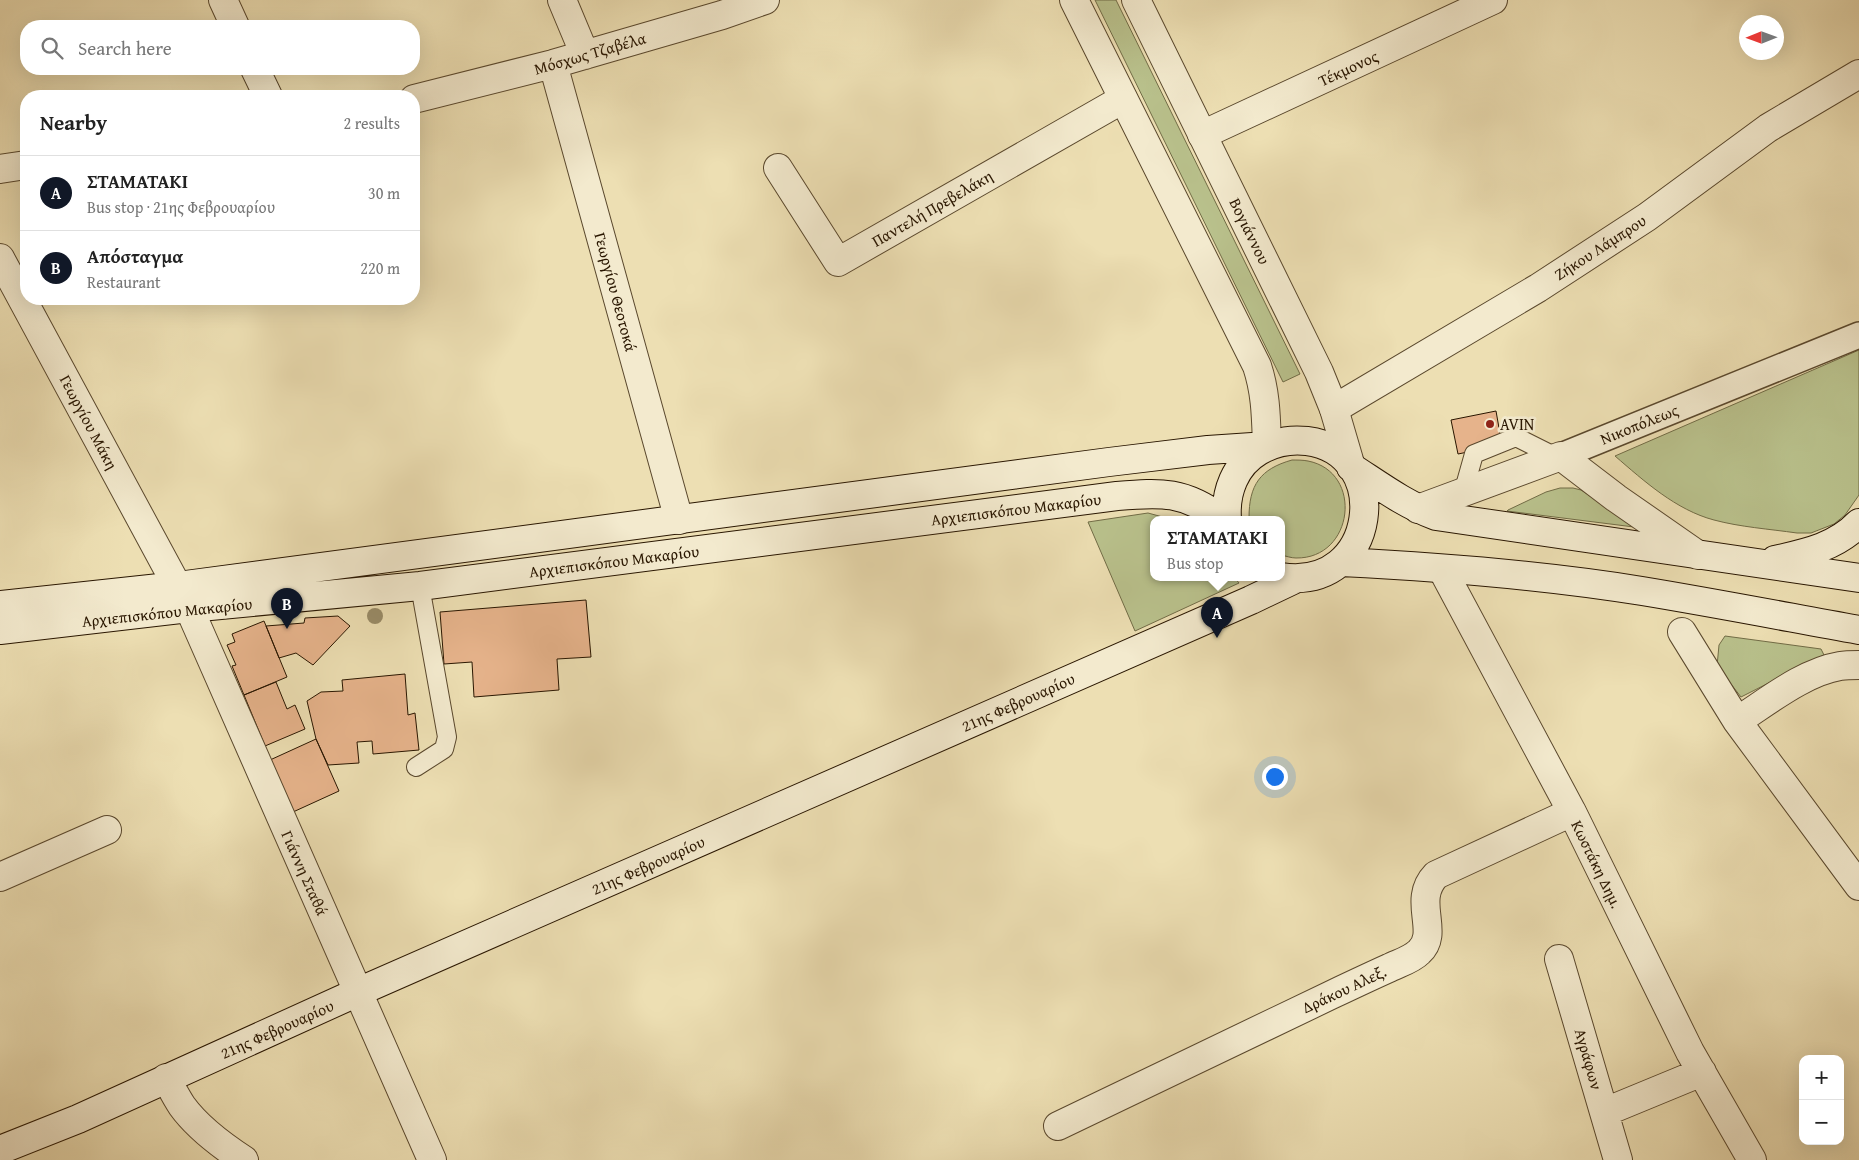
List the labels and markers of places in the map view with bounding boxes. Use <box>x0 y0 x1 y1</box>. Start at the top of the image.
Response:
place label: AVIN <box>1500 412 1535 436</box>
marker: AVIN <box>1484 418 1496 430</box>
pin: B <box>271 588 303 629</box>
pin: A <box>1201 597 1233 638</box>

